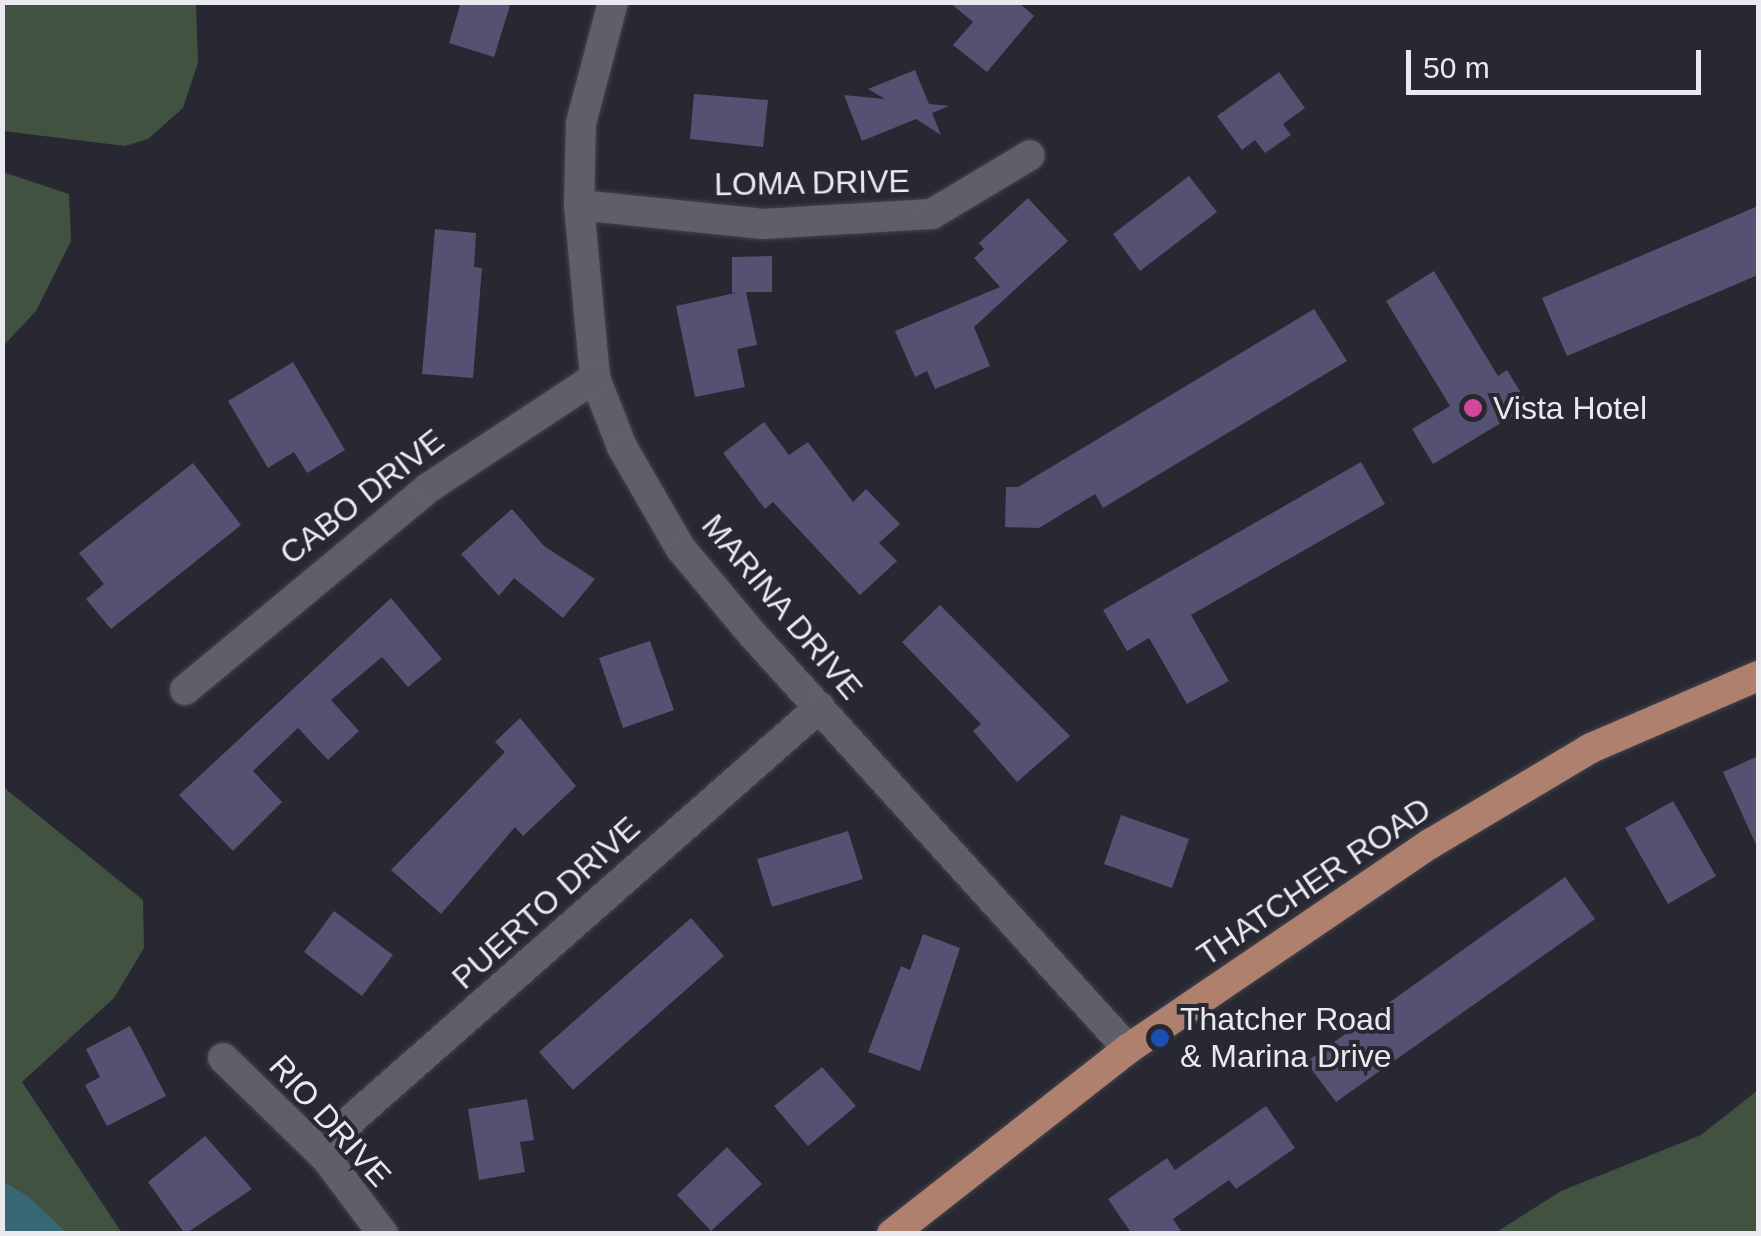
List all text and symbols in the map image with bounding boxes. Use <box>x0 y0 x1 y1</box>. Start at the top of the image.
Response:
scale bar <box>1411 30 1706 92</box>
text: 50 m <box>1423 51 1490 84</box>
street label: LOMA DRIVE <box>713 162 911 204</box>
place label: Vista Hotel <box>1493 389 1647 427</box>
marker: Vista Hotel <box>1462 397 1484 419</box>
street label: CABO DRIVE <box>272 421 452 573</box>
street label: MARINA DRIVE <box>693 506 871 708</box>
street label: THATCHER ROAD <box>1190 790 1438 974</box>
street label: PUERTO DRIVE <box>444 809 648 997</box>
place label: Thatcher Road & Marina Drive <box>1180 1001 1392 1076</box>
marker: Thatcher Road & Marina Drive <box>1149 1027 1171 1049</box>
street label: RIO DRIVE <box>261 1047 399 1195</box>

